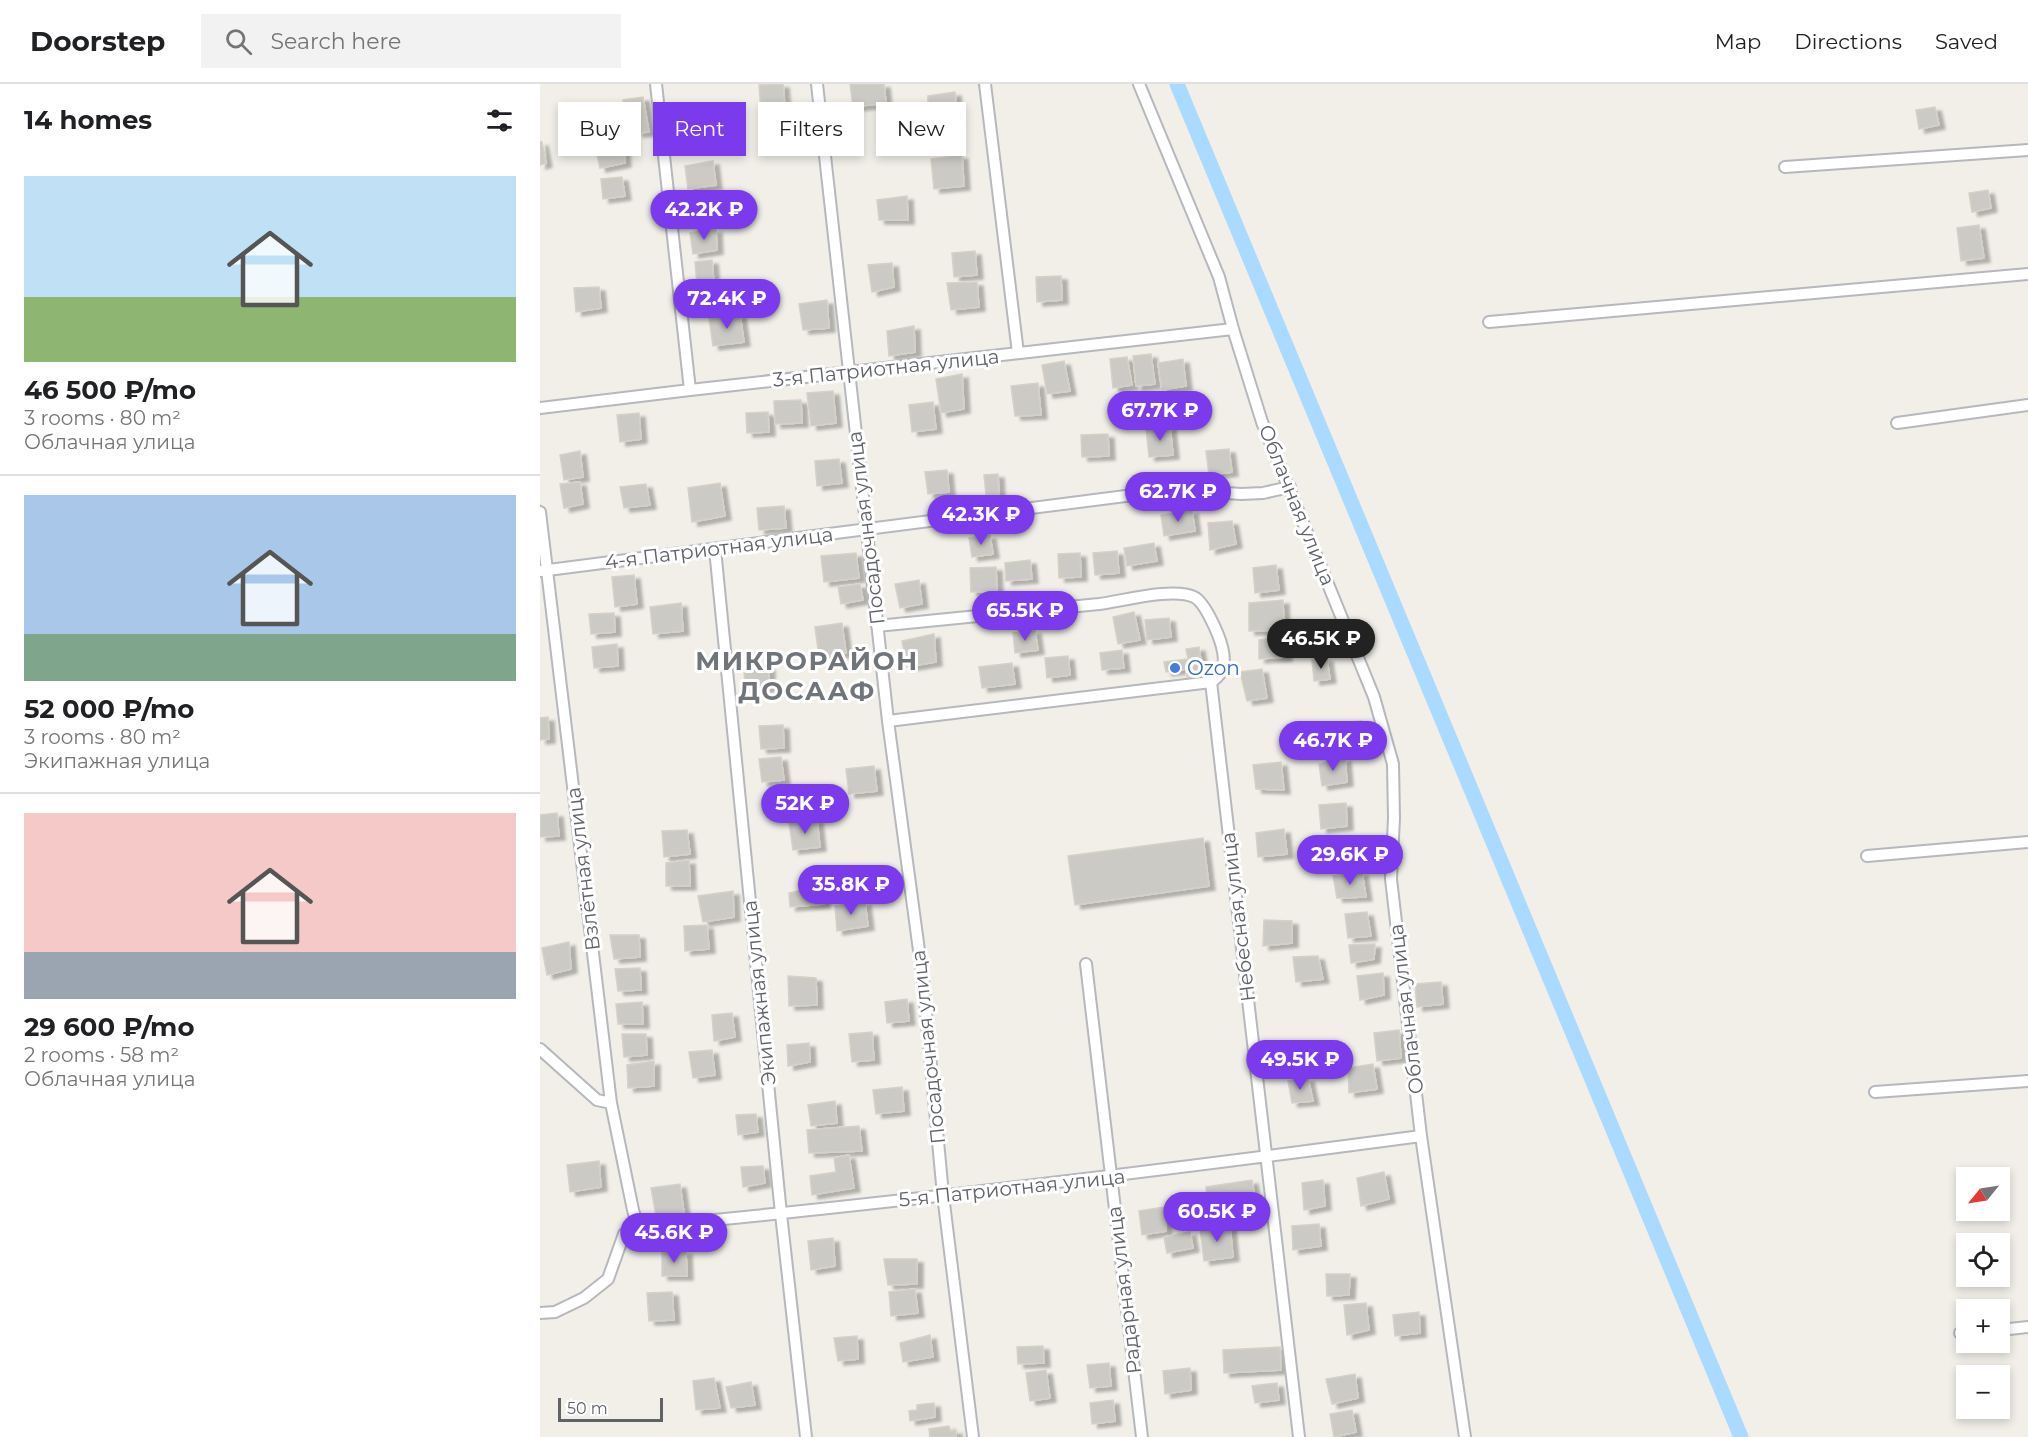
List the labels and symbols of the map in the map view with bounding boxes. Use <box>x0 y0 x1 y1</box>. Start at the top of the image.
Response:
pin: 42.2K ₽ <box>649 190 759 241</box>
pin: 72.4K ₽ <box>672 279 782 330</box>
street label: 3-я Патриотная улица <box>772 344 1000 392</box>
pin: 67.7K ₽ <box>1105 391 1215 442</box>
street label: Облачная улица <box>1254 421 1340 589</box>
street label: Посадочная улица <box>842 430 890 626</box>
pin: 62.7K ₽ <box>1123 472 1233 523</box>
pin: 42.3K ₽ <box>926 495 1036 546</box>
street label: 4-я Патриотная улица <box>603 522 835 574</box>
pin: 65.5K ₽ <box>970 591 1080 642</box>
pin: 46.5K ₽ <box>1266 619 1376 670</box>
district label: МИКРОРАЙОН ДОСААФ <box>695 645 919 707</box>
place label: Ozon <box>1187 656 1240 680</box>
marker: Ozon <box>1168 661 1182 675</box>
pin: 46.7K ₽ <box>1278 721 1388 772</box>
pin: 52K ₽ <box>763 784 847 835</box>
street label: Взлётная улица <box>561 786 605 952</box>
street label: Небесная улица <box>1216 831 1260 1003</box>
pin: 29.6K ₽ <box>1295 835 1405 886</box>
pin: 35.8K ₽ <box>796 865 906 916</box>
street label: Экипажная улица <box>737 899 781 1087</box>
street label: Облачная улица <box>1384 922 1428 1096</box>
street label: Посадочная улица <box>906 949 950 1145</box>
pin: 49.5K ₽ <box>1245 1040 1355 1091</box>
street label: 5-я Патриотная улица <box>898 1164 1126 1212</box>
north arrow <box>1956 1167 2010 1221</box>
pin: 60.5K ₽ <box>1162 1192 1272 1243</box>
street label: Радарная улица <box>1102 1205 1146 1375</box>
pin: 45.6K ₽ <box>619 1213 729 1264</box>
scale bar <box>558 1395 663 1422</box>

